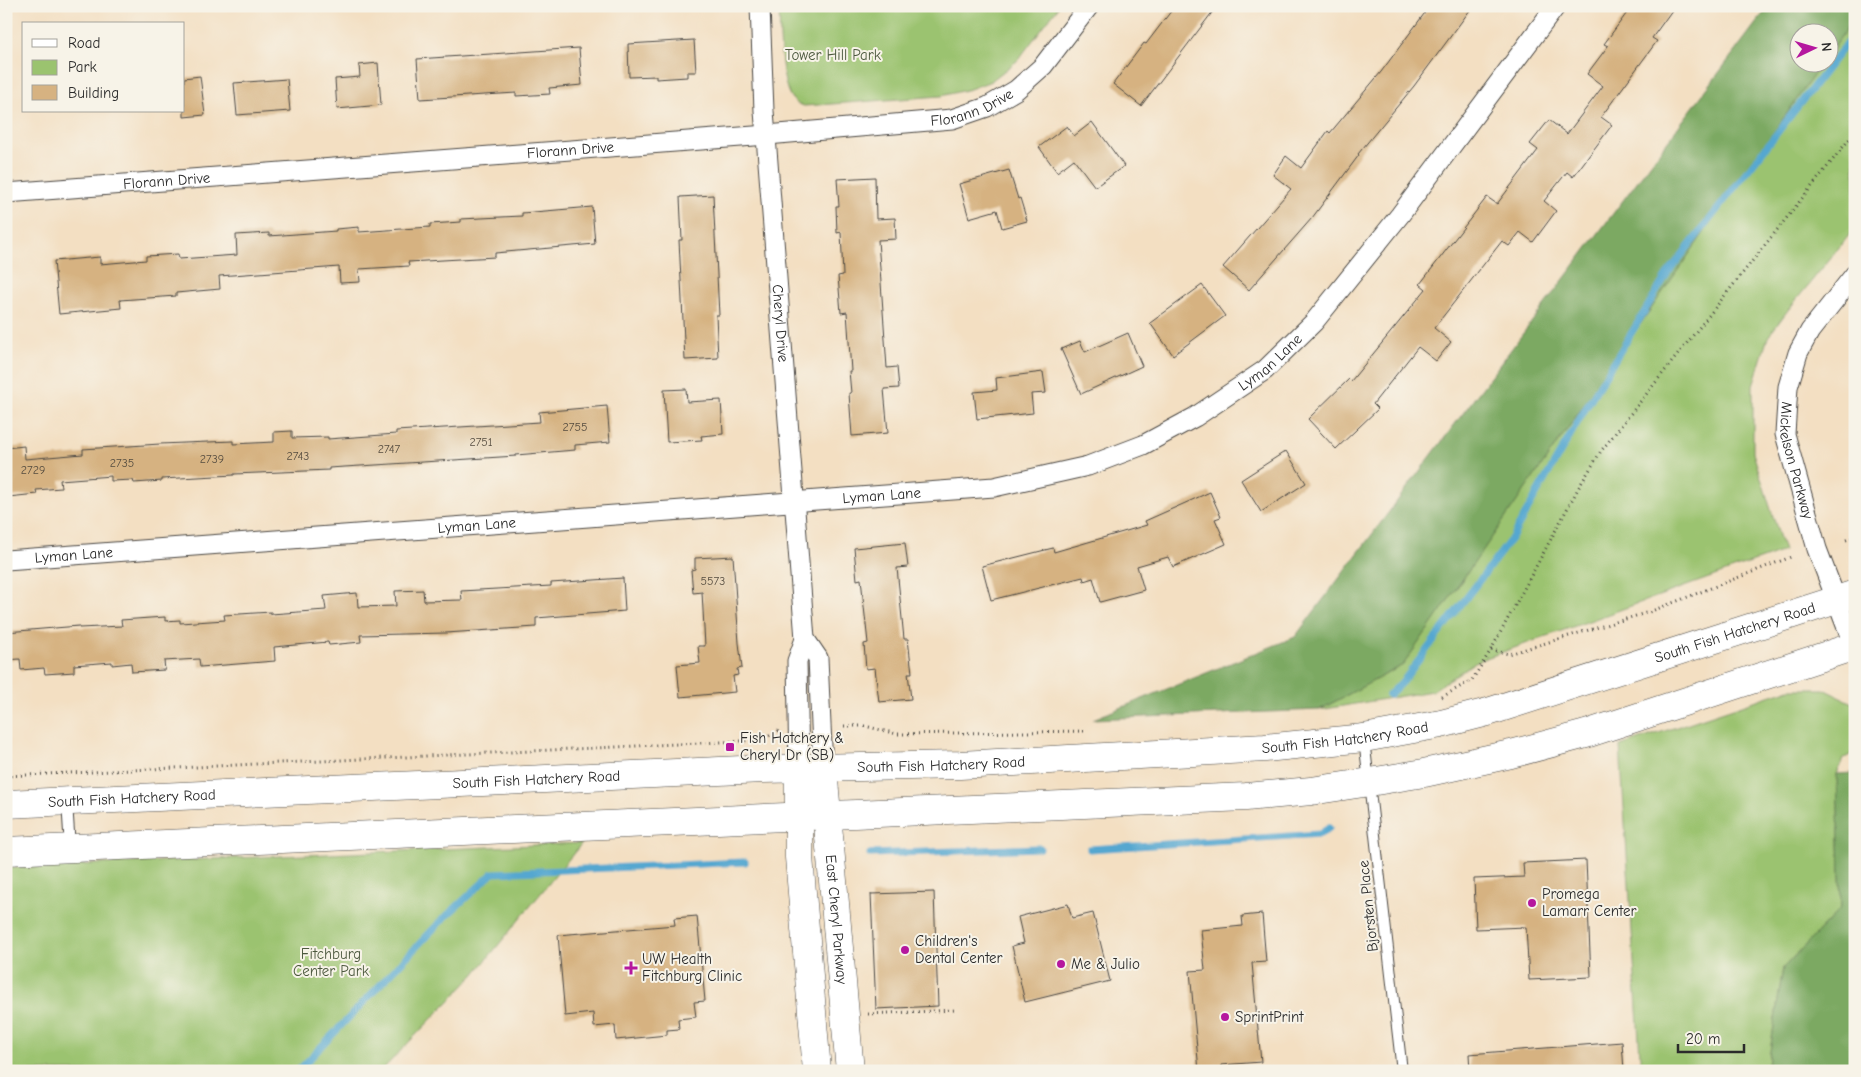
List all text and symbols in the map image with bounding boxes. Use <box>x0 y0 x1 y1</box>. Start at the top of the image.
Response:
legend <box>22 22 185 112</box>
north arrow <box>1788 22 1838 72</box>
text: Road <box>68 34 100 52</box>
text: N <box>1818 42 1835 52</box>
park label: Tower Hill Park <box>785 46 882 64</box>
text: Park <box>68 58 97 76</box>
text: Building <box>68 84 119 102</box>
street label: Florann Drive <box>930 84 1017 130</box>
street label: Florann Drive <box>526 138 615 162</box>
street label: Florann Drive <box>122 168 211 193</box>
street label: Cheryl Drive <box>768 284 793 363</box>
street label: Lyman Lane <box>1235 330 1306 394</box>
street label: Mickelson Parkway <box>1776 401 1817 521</box>
house number: 2755 <box>563 420 587 434</box>
house number: 2751 <box>469 435 493 449</box>
house number: 2747 <box>378 442 401 456</box>
house number: 2743 <box>287 449 309 463</box>
house number: 2739 <box>200 452 224 466</box>
house number: 2735 <box>110 456 134 470</box>
house number: 2729 <box>21 463 45 477</box>
street label: Lyman Lane <box>842 483 922 507</box>
street label: Lyman Lane <box>437 513 517 537</box>
street label: Lyman Lane <box>34 543 114 567</box>
house number: 5573 <box>701 574 725 588</box>
street label: South Fish Hatchery Road <box>1652 598 1818 667</box>
street label: South Fish Hatchery Road <box>1261 717 1430 757</box>
place label: Fish Hatchery & Cheryl Dr (SB) <box>740 729 844 764</box>
marker: Fish Hatchery & Cheryl Dr (SB) <box>724 741 736 753</box>
street label: South Fish Hatchery Road <box>857 752 1026 776</box>
street label: South Fish Hatchery Road <box>452 767 621 792</box>
street label: South Fish Hatchery Road <box>48 785 216 811</box>
street label: East Cheryl Parkway <box>822 854 851 985</box>
street label: Bjorsten Place <box>1354 859 1382 953</box>
place label: Promega Lamarr Center <box>1542 885 1636 920</box>
marker: Promega Lamarr Center <box>1526 897 1538 909</box>
place label: Children's Dental Center <box>915 932 1003 967</box>
marker: Children's Dental Center <box>899 944 911 956</box>
park label: Fitchburg Center Park <box>293 945 370 980</box>
place label: UW Health Fitchburg Clinic <box>642 950 742 985</box>
place label: Me & Julio <box>1071 955 1140 973</box>
marker: Me & Julio <box>1055 958 1067 970</box>
marker: UW Health Fitchburg Clinic <box>624 961 638 975</box>
place label: SprintPrint <box>1235 1008 1304 1026</box>
marker: SprintPrint <box>1219 1011 1231 1023</box>
scale bar <box>1678 1022 1745 1054</box>
text: 20 m <box>1686 1030 1720 1048</box>

